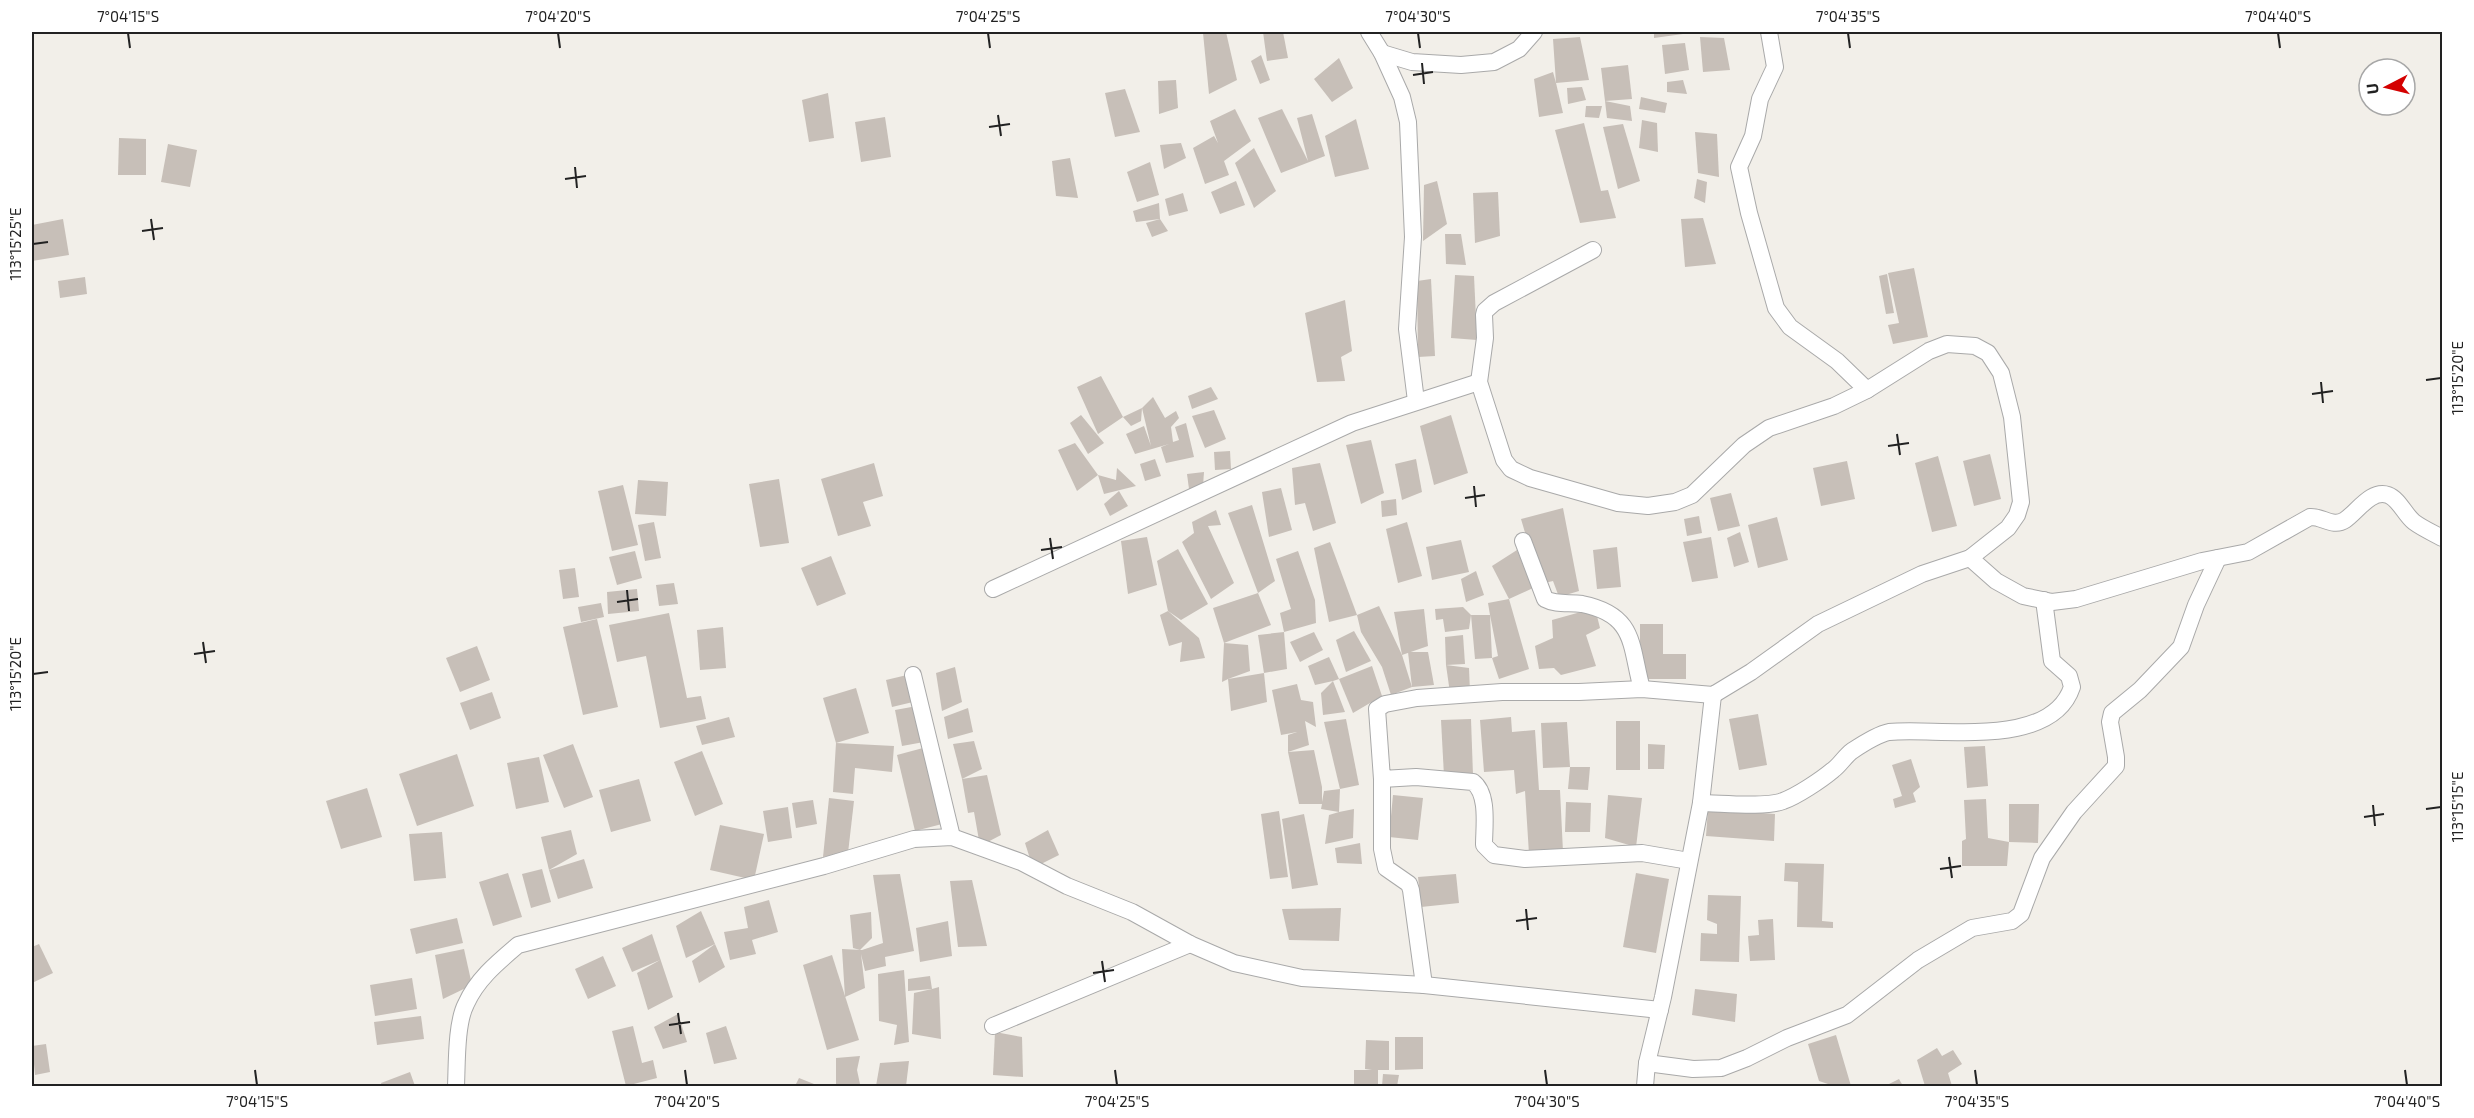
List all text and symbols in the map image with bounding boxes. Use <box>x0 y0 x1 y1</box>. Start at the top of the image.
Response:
text: 7°04'15"S <box>97 7 159 25</box>
text: 7°04'20"S <box>525 7 591 25</box>
text: 7°04'25"S <box>956 7 1020 25</box>
text: 7°04'30"S <box>1385 7 1451 25</box>
text: 7°04'35"S <box>1816 7 1880 25</box>
text: 7°04'40"S <box>2245 7 2311 25</box>
north arrow <box>2357 57 2417 117</box>
text: U <box>2362 82 2382 95</box>
text: 113°15'25"E <box>6 207 24 281</box>
text: 113°15'20"E <box>2448 341 2466 415</box>
text: 113°15'20"E <box>6 637 24 711</box>
text: 113°15'15"E <box>2448 772 2466 842</box>
text: 7°04'15"S <box>226 1092 288 1110</box>
text: 7°04'20"S <box>654 1092 720 1110</box>
text: 7°04'25"S <box>1085 1092 1149 1110</box>
text: 7°04'30"S <box>1514 1092 1580 1110</box>
text: 7°04'35"S <box>1945 1092 2009 1110</box>
text: 7°04'40"S <box>2374 1092 2440 1110</box>

